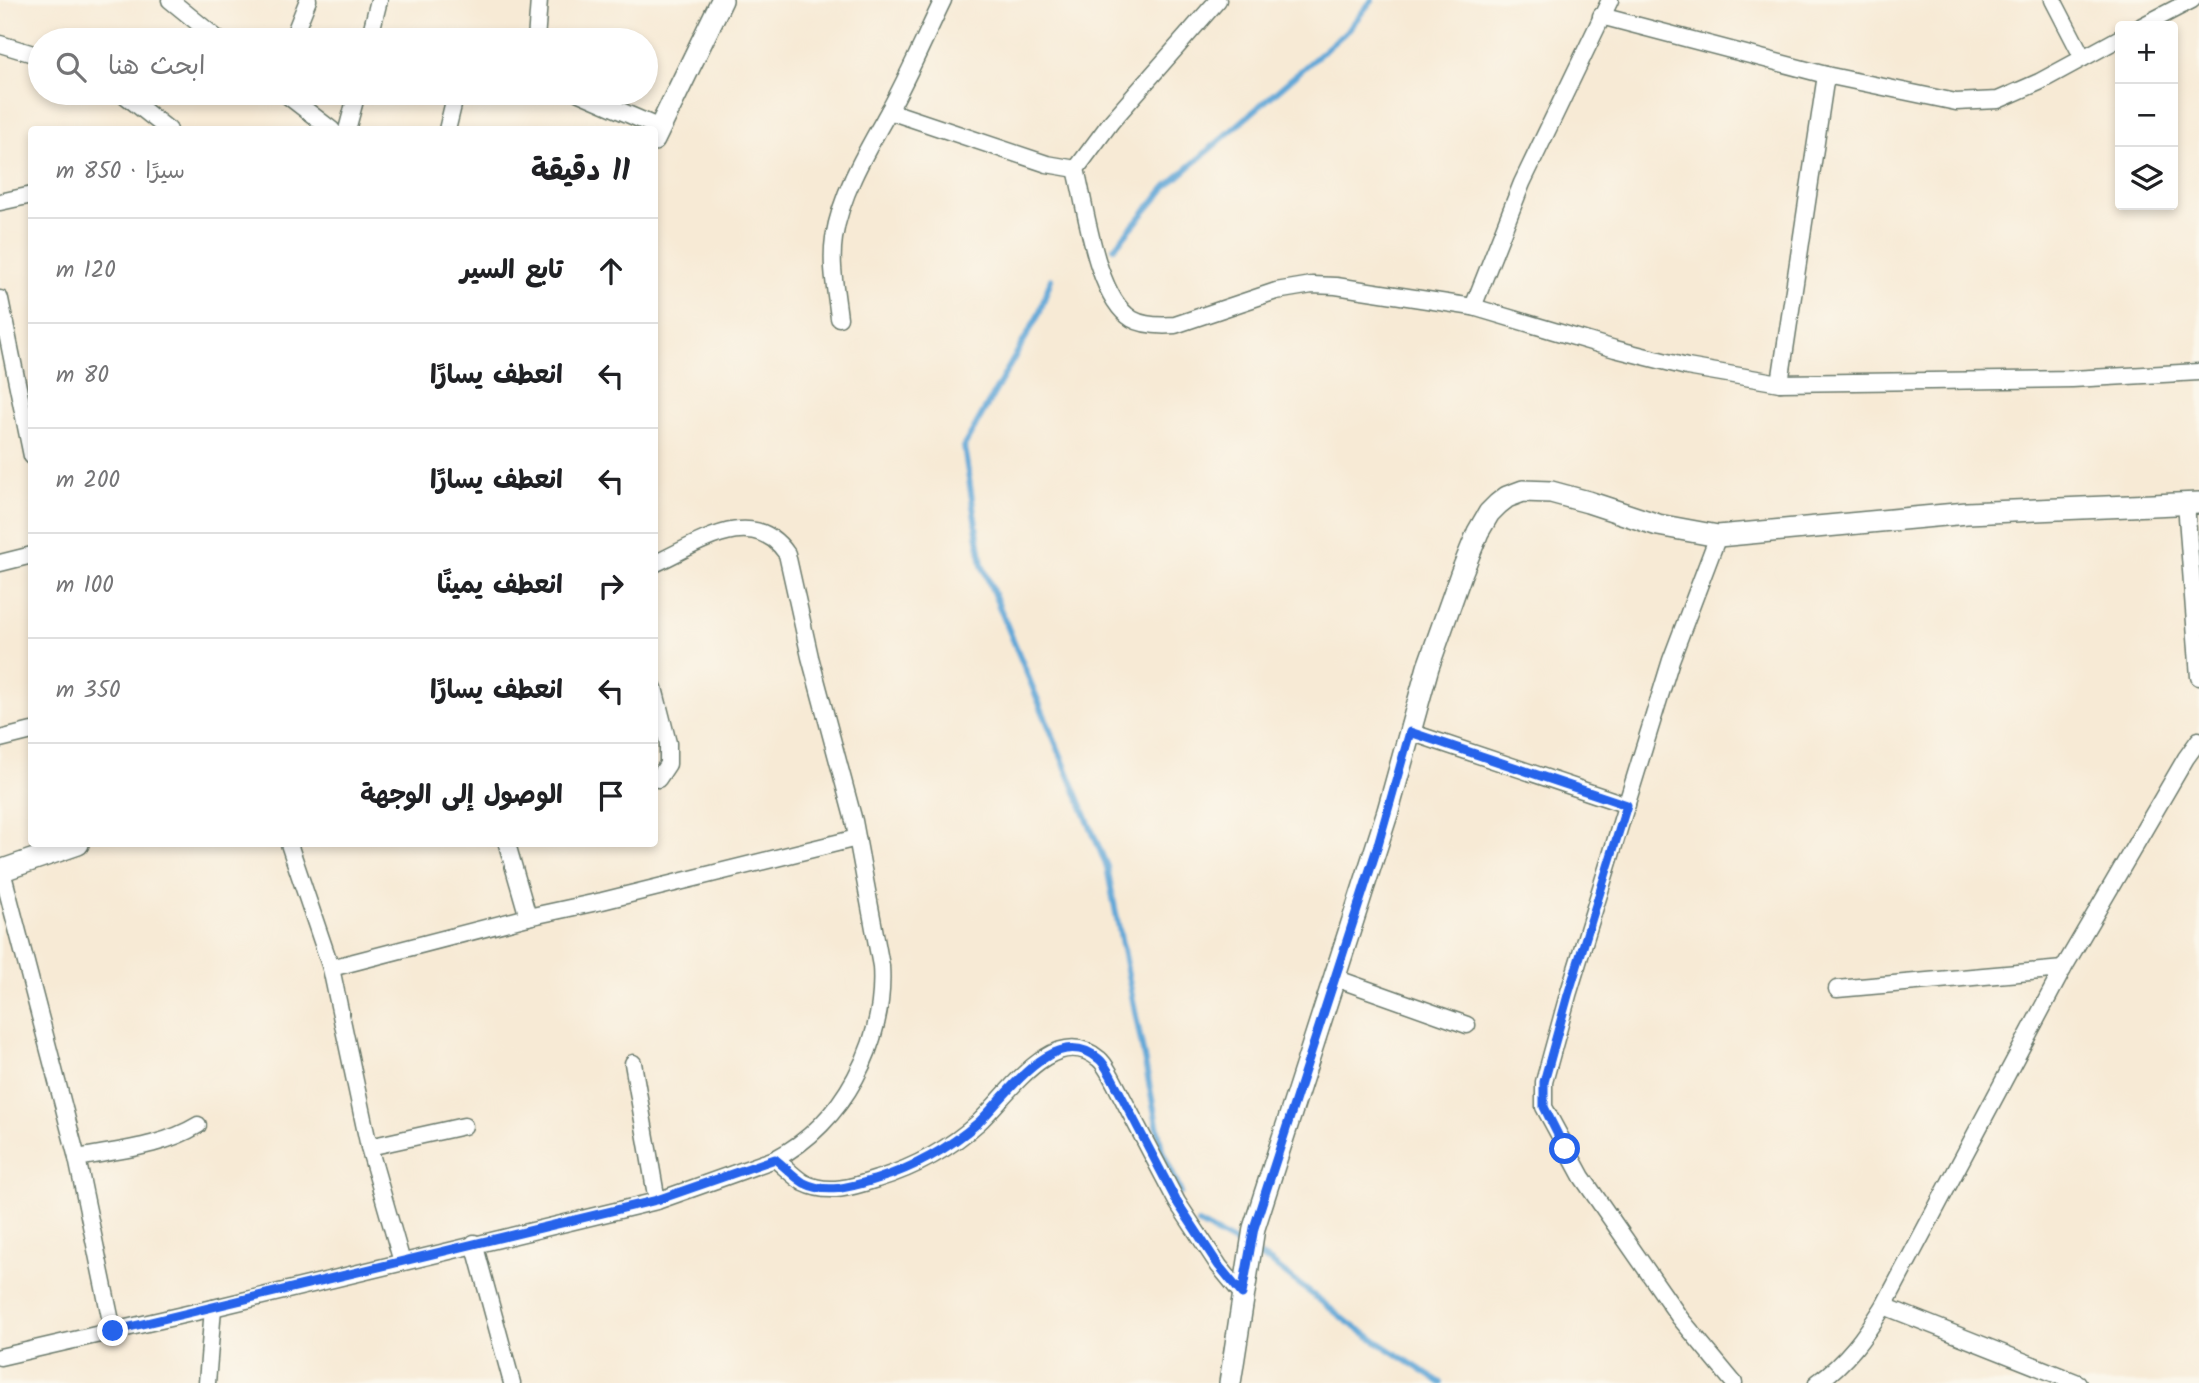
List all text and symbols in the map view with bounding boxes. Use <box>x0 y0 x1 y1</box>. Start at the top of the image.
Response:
map controls <box>2115 21 2178 210</box>
button: + <box>2115 21 2178 84</box>
search box <box>28 28 658 105</box>
text: ابحث هنا <box>108 46 205 88</box>
icon: search <box>52 48 90 86</box>
button: − <box>2115 84 2178 147</box>
button: layers <box>2115 147 2178 210</box>
text: 11 دقيقة <box>531 148 630 196</box>
text: سيرًا · 850 m <box>56 154 185 190</box>
text: تابع السير <box>460 250 563 292</box>
icon: ahead <box>592 252 630 290</box>
text: 120 m <box>56 253 116 289</box>
text: انعطف يسارًا <box>430 355 563 397</box>
icon: left <box>592 357 630 395</box>
text: 80 m <box>56 358 109 394</box>
text: انعطف يسارًا <box>430 460 563 502</box>
icon: left <box>592 462 630 500</box>
text: 200 m <box>56 463 120 499</box>
text: انعطف يمينًا <box>437 565 563 607</box>
icon: right <box>592 567 630 605</box>
text: 100 m <box>56 568 114 604</box>
text: انعطف يسارًا <box>430 670 563 712</box>
icon: left <box>592 672 630 710</box>
text: 350 m <box>56 673 121 709</box>
text: الوصول إلى الوجهة <box>360 775 563 817</box>
icon: arrive <box>592 777 630 815</box>
route start <box>1549 1133 1580 1164</box>
route end <box>97 1315 128 1346</box>

